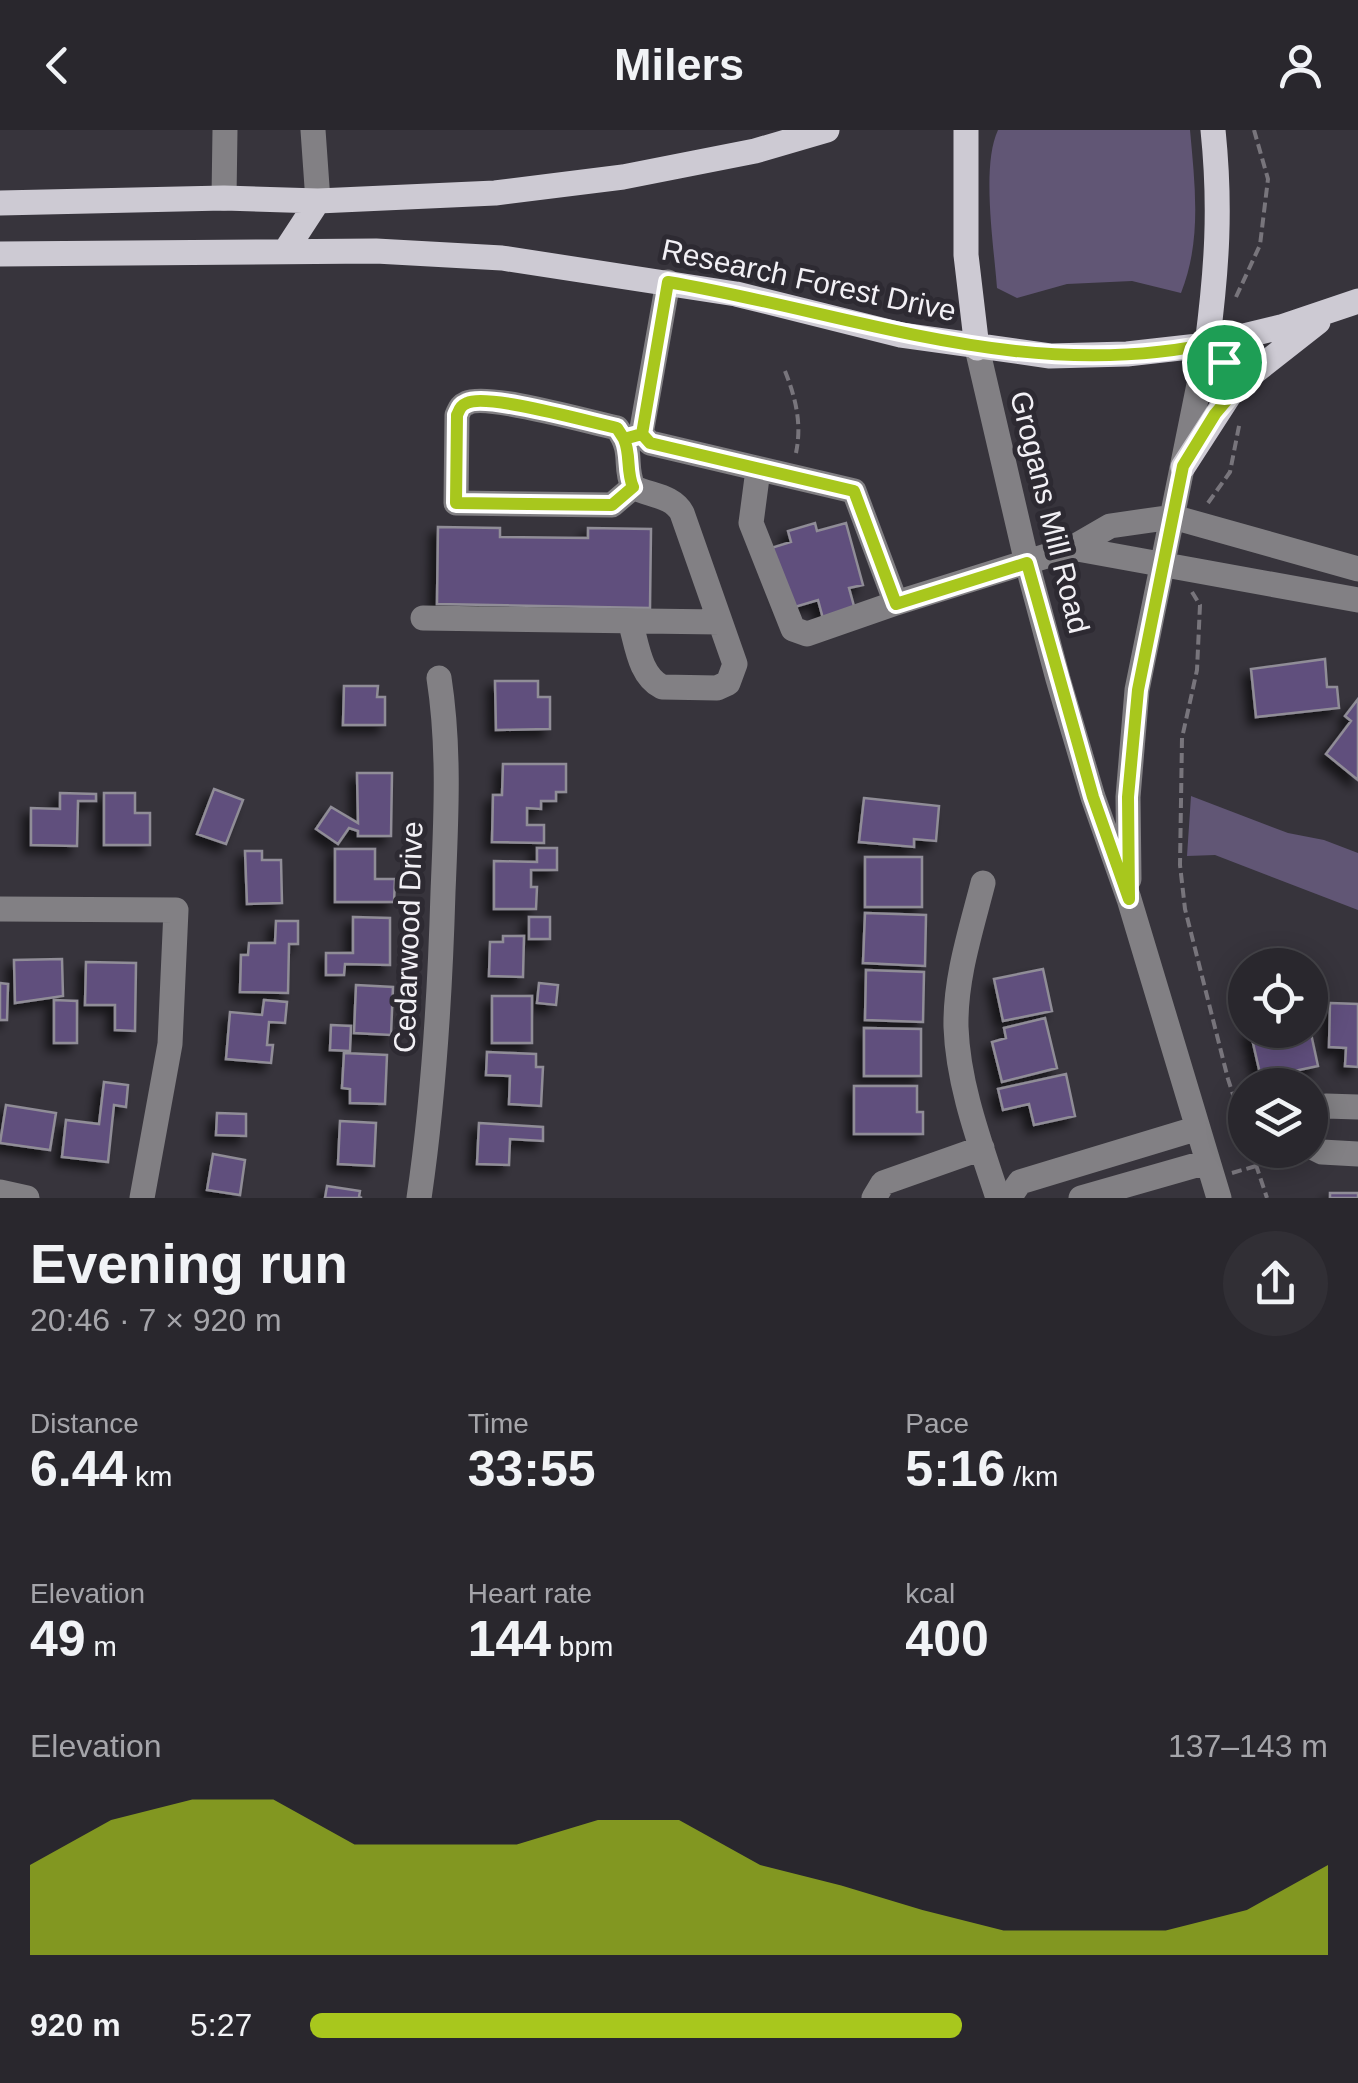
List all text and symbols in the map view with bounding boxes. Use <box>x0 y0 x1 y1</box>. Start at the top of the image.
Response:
icon: back <box>30 38 85 93</box>
icon: person <box>1273 38 1328 93</box>
text: Milers <box>614 39 744 90</box>
street label: Research Forest Drive <box>659 233 959 327</box>
pin <box>1182 320 1267 405</box>
icon: arrive <box>1197 335 1252 390</box>
street label: Grogans Mill Road <box>1004 387 1096 637</box>
street label: Cedarwood Drive <box>387 821 429 1053</box>
map controls <box>1228 948 1328 1168</box>
button: locate <box>1228 948 1328 1048</box>
button: layers <box>1228 1068 1328 1168</box>
button: share <box>1223 1231 1328 1336</box>
text: Evening run <box>30 1233 348 1295</box>
text: 20:46 · 7 × 920 m <box>30 1302 282 1338</box>
text: Distance <box>30 1408 139 1439</box>
text: Time <box>468 1408 529 1439</box>
text: Pace <box>905 1408 969 1439</box>
text: 6.44 <box>30 1441 127 1497</box>
text: 33:55 <box>468 1441 596 1497</box>
text: 5:16 <box>905 1441 1005 1497</box>
text: km <box>127 1461 172 1492</box>
text: /km <box>1005 1461 1058 1492</box>
text: Elevation <box>30 1578 145 1609</box>
text: Heart rate <box>468 1578 592 1609</box>
text: kcal <box>905 1578 955 1609</box>
text: 49 <box>30 1611 86 1667</box>
text: 144 <box>468 1611 551 1667</box>
text: 400 <box>905 1611 989 1667</box>
text: m <box>86 1631 117 1662</box>
text: bpm <box>551 1631 613 1662</box>
text: Elevation <box>30 1728 162 1764</box>
text: 137–143 m <box>1168 1728 1328 1764</box>
text: 920 m <box>30 2007 121 2043</box>
text: 5:27 <box>190 2007 252 2043</box>

